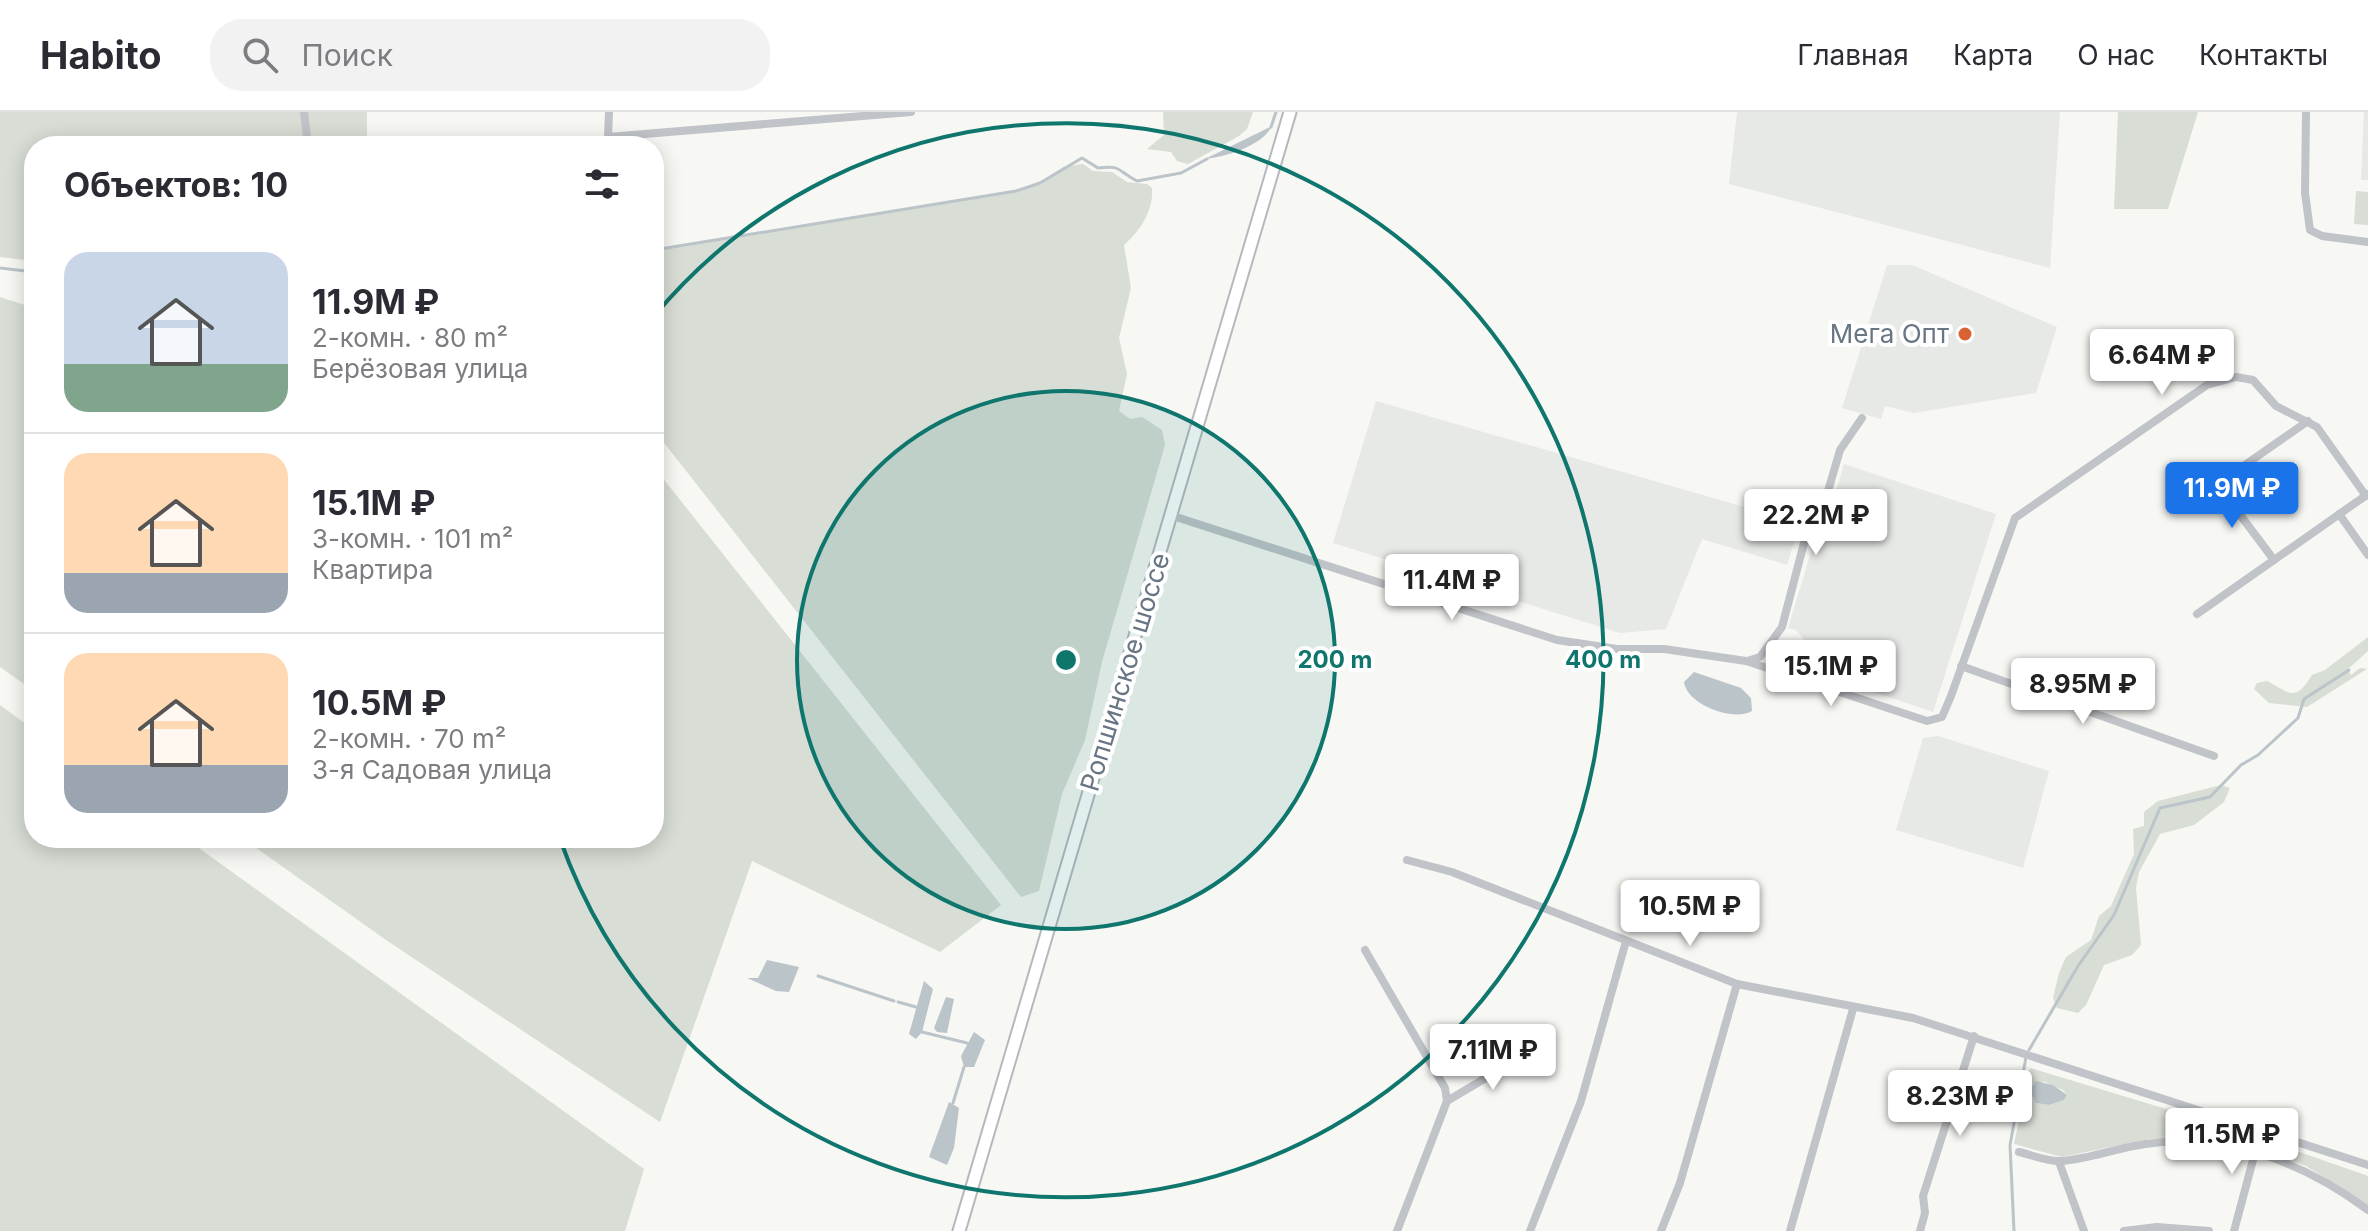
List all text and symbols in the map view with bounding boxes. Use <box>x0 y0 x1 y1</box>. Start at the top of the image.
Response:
search box <box>210 19 770 91</box>
text: Habito <box>40 32 162 78</box>
icon: search <box>238 33 282 77</box>
text: Поиск <box>302 37 393 73</box>
text: Главная <box>1797 38 1909 72</box>
text: Карта <box>1953 38 2033 72</box>
text: О нас <box>2077 38 2155 72</box>
text: Контакты <box>2199 38 2328 72</box>
icon: filters <box>580 162 624 206</box>
text: Объектов: 10 <box>64 164 288 205</box>
text: 11.9M ₽ <box>312 281 439 322</box>
icon: home <box>128 284 224 380</box>
place label: Мега Опт <box>1830 318 1949 349</box>
text: 2-комн. · 80 m² <box>312 322 508 353</box>
marker: Мега Опт <box>1956 325 1974 343</box>
pin: 6.64M ₽ <box>2088 329 2236 397</box>
text: 6.64M ₽ <box>2108 339 2216 370</box>
text: Берёзовая улица <box>312 353 528 384</box>
pin: 11.9M ₽ <box>2158 462 2306 530</box>
text: 11.9M ₽ <box>2183 472 2281 503</box>
text: 15.1M ₽ <box>312 482 436 523</box>
icon: home <box>128 485 224 581</box>
pin: 22.2M ₽ <box>1742 489 1890 557</box>
text: 22.2M ₽ <box>1762 499 1870 530</box>
text: 3-комн. · 101 m² <box>312 523 513 554</box>
street label: Ропшинское шоссе <box>1073 549 1176 795</box>
text: Квартира <box>312 554 433 585</box>
pin: 11.4M ₽ <box>1378 554 1526 622</box>
text: 11.4M ₽ <box>1403 564 1501 595</box>
pin: 15.1M ₽ <box>1757 640 1905 708</box>
text: 200 m <box>1297 645 1373 674</box>
text: 400 m <box>1565 645 1641 674</box>
centre of rings <box>1052 646 1080 674</box>
text: 15.1M ₽ <box>1784 650 1878 681</box>
pin: 8.95M ₽ <box>2009 658 2157 726</box>
text: 8.95M ₽ <box>2029 668 2137 699</box>
text: 10.5M ₽ <box>312 682 446 723</box>
icon: home <box>128 685 224 781</box>
text: 2-комн. · 70 m² <box>312 723 506 754</box>
text: 3-я Садовая улица <box>312 754 552 785</box>
pin: 10.5M ₽ <box>1616 880 1764 948</box>
text: 10.5M ₽ <box>1639 890 1741 921</box>
pin: 7.11M ₽ <box>1419 1024 1567 1092</box>
text: 7.11M ₽ <box>1448 1034 1538 1065</box>
pin: 8.23M ₽ <box>1886 1070 2034 1138</box>
text: 8.23M ₽ <box>1906 1080 2014 1111</box>
pin: 11.5M ₽ <box>2158 1108 2306 1176</box>
text: 11.5M ₽ <box>2183 1118 2281 1149</box>

